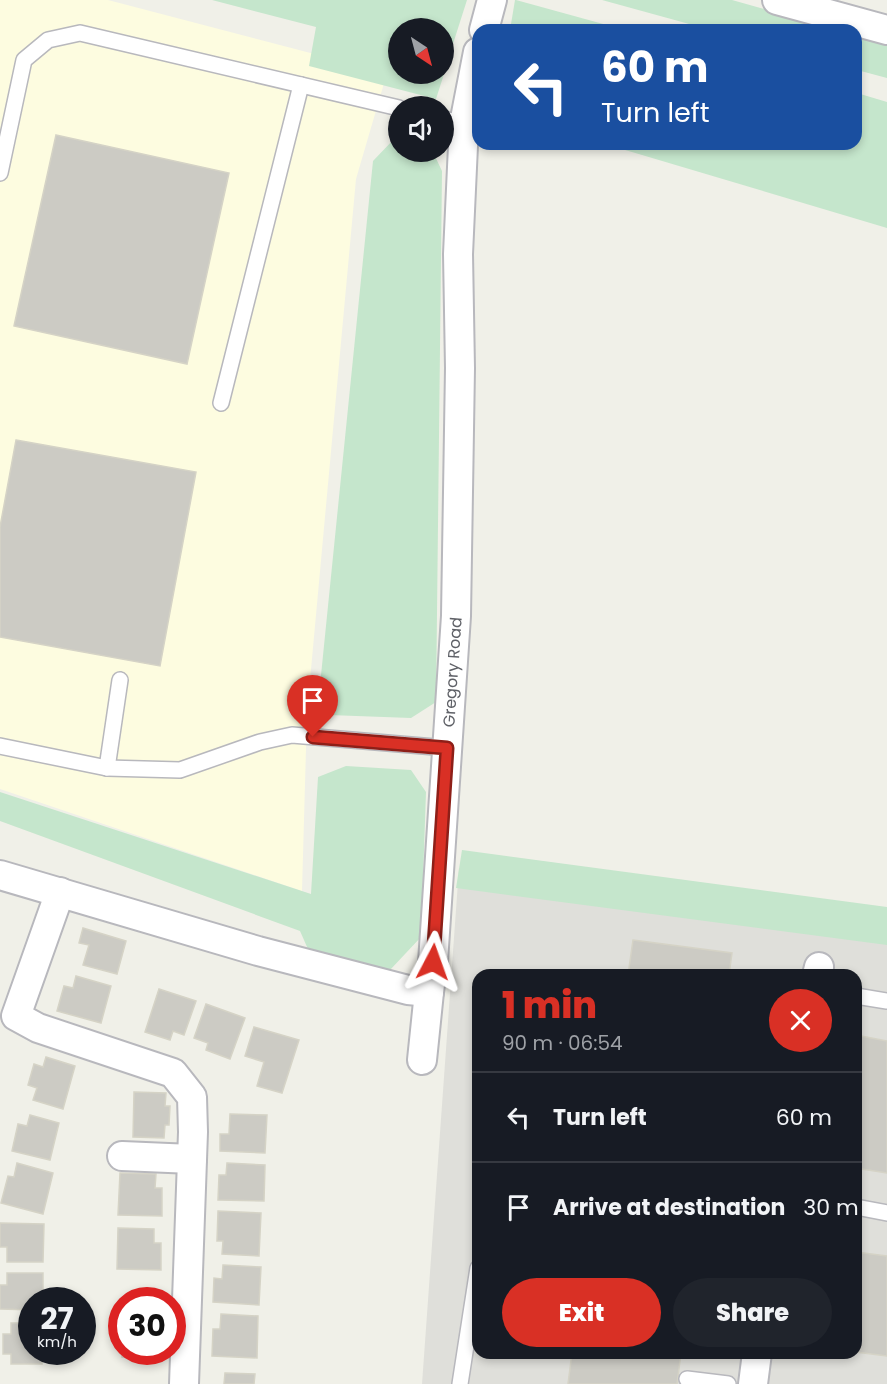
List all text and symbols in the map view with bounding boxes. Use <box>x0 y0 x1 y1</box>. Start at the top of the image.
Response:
north arrow <box>388 18 454 84</box>
map controls <box>388 18 454 162</box>
text: 60 m <box>601 38 709 97</box>
icon: left <box>502 48 580 126</box>
text: Turn left <box>601 94 710 131</box>
button: sound <box>388 96 454 162</box>
street label: Gregory Road <box>437 616 468 728</box>
pin <box>287 675 338 737</box>
icon: arrive <box>296 684 329 717</box>
position arrow <box>401 930 465 994</box>
text: 1 min <box>502 980 597 1031</box>
button: close <box>769 989 832 1052</box>
text: 90 m · 06:54 <box>502 1029 623 1057</box>
icon: left <box>502 1101 535 1134</box>
text: Turn left <box>553 1102 647 1133</box>
text: 60 m <box>776 1102 832 1133</box>
icon: arrive <box>502 1191 535 1224</box>
text: Arrive at destination <box>553 1192 785 1223</box>
text: 30 m <box>803 1192 859 1223</box>
button: Exit <box>502 1278 661 1347</box>
button: Share <box>673 1278 832 1347</box>
speed limit sign: 30 <box>108 1287 186 1365</box>
text: 27 <box>40 1297 74 1340</box>
text: km/h <box>37 1331 77 1352</box>

